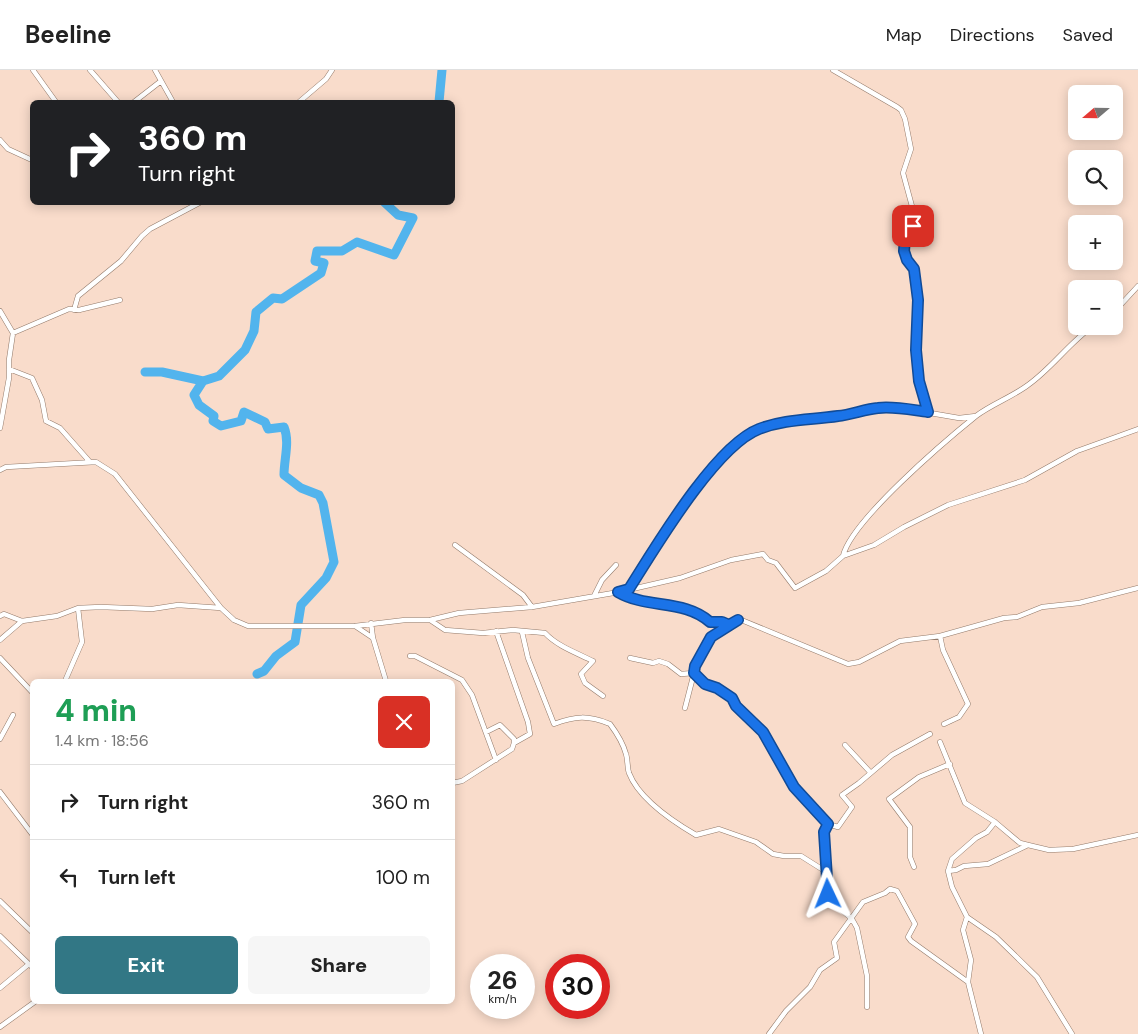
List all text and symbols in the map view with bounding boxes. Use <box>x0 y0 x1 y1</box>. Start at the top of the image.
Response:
text: Beeline <box>25 19 111 50</box>
text: Map <box>886 23 922 47</box>
text: Directions <box>950 23 1035 47</box>
text: Saved <box>1063 23 1113 47</box>
north arrow <box>1068 85 1122 140</box>
map controls <box>1068 85 1123 335</box>
text: 360 m <box>138 115 247 161</box>
icon: right <box>55 120 120 185</box>
button: search <box>1068 150 1123 205</box>
text: Turn right <box>138 159 235 188</box>
pin <box>892 205 934 247</box>
icon: arrive <box>899 212 927 240</box>
button: + <box>1068 215 1123 270</box>
button: − <box>1068 280 1123 335</box>
text: 4 min <box>55 691 137 730</box>
button: close <box>378 696 430 748</box>
text: 1.4 km · 18:56 <box>55 730 149 751</box>
icon: right <box>55 788 83 816</box>
text: Turn right <box>98 790 188 815</box>
text: 360 m <box>372 790 430 815</box>
icon: left <box>55 863 83 891</box>
text: Turn left <box>98 865 176 890</box>
text: 100 m <box>376 865 430 890</box>
position arrow <box>801 867 853 919</box>
button: Exit <box>55 936 238 994</box>
button: Share <box>248 936 430 994</box>
speed limit sign: 30 <box>545 954 610 1019</box>
text: 26 <box>487 964 518 997</box>
text: km/h <box>488 991 517 1007</box>

